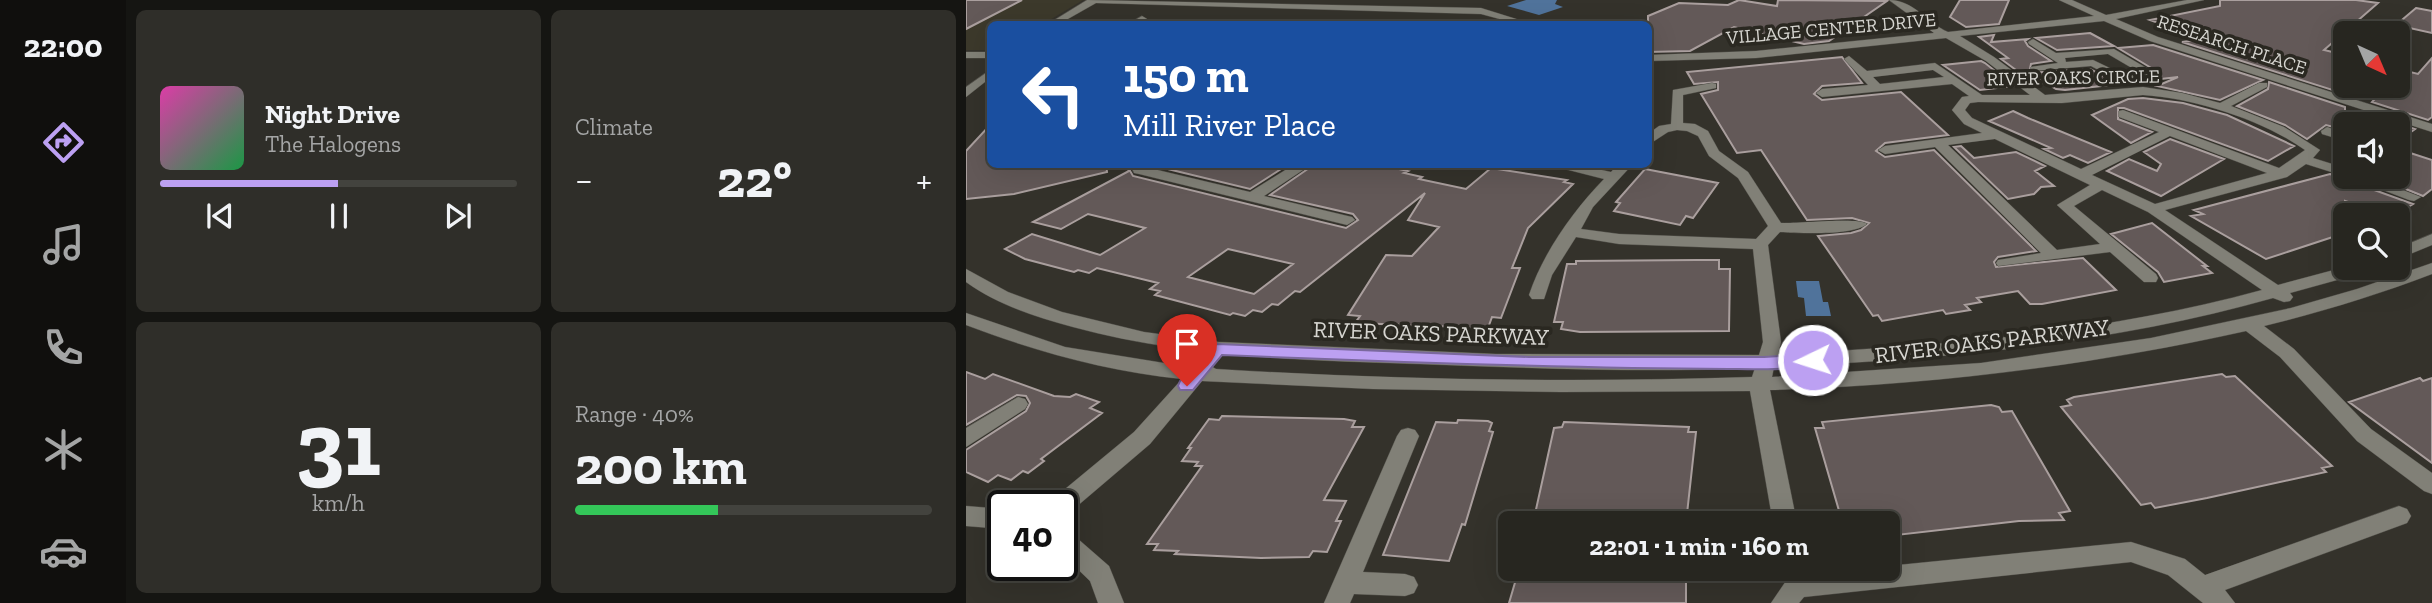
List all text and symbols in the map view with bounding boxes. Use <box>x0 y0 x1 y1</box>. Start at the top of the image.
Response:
street label: VILLAGE CENTER DRIVE <box>1724 8 1937 49</box>
street label: RESEARCH PLACE <box>2154 10 2309 79</box>
north arrow <box>2333 21 2410 98</box>
map controls <box>2333 21 2410 280</box>
text: 22:00 <box>23 27 103 65</box>
text: 150 m <box>1123 46 1249 105</box>
icon: left <box>1008 49 1099 140</box>
street label: RIVER OAKS CIRCLE <box>1986 64 2160 91</box>
text: Night Drive <box>265 98 400 130</box>
text: Mill River Place <box>1123 106 1336 144</box>
button: sound <box>2333 112 2410 189</box>
text: Climate <box>575 113 653 141</box>
icon: directions <box>39 118 88 167</box>
text: The Halogens <box>265 130 401 158</box>
text: 22° <box>717 148 792 210</box>
text: − <box>575 157 593 203</box>
text: + <box>916 157 932 203</box>
icon: previous <box>201 197 239 235</box>
icon: pause <box>320 197 358 235</box>
icon: next <box>439 197 477 235</box>
button: search <box>2333 203 2410 280</box>
icon: music <box>39 220 88 269</box>
street label: RIVER OAKS PARKWAY <box>1873 313 2112 369</box>
pin <box>1157 314 1217 386</box>
street label: RIVER OAKS PARKWAY <box>1313 315 1550 351</box>
icon: phone <box>39 323 88 372</box>
position arrow <box>1776 323 1850 397</box>
icon: arrive <box>1168 325 1206 363</box>
text: 31 <box>296 389 381 498</box>
text: Range · 40% <box>575 400 694 428</box>
icon: climate <box>39 425 88 474</box>
text: 200 km <box>575 435 747 497</box>
text: km/h <box>312 489 365 517</box>
speed limit sign: 40 <box>987 490 1078 581</box>
icon: car <box>39 527 88 576</box>
text: 22:01 · 1 min · 160 m <box>1589 530 1809 562</box>

